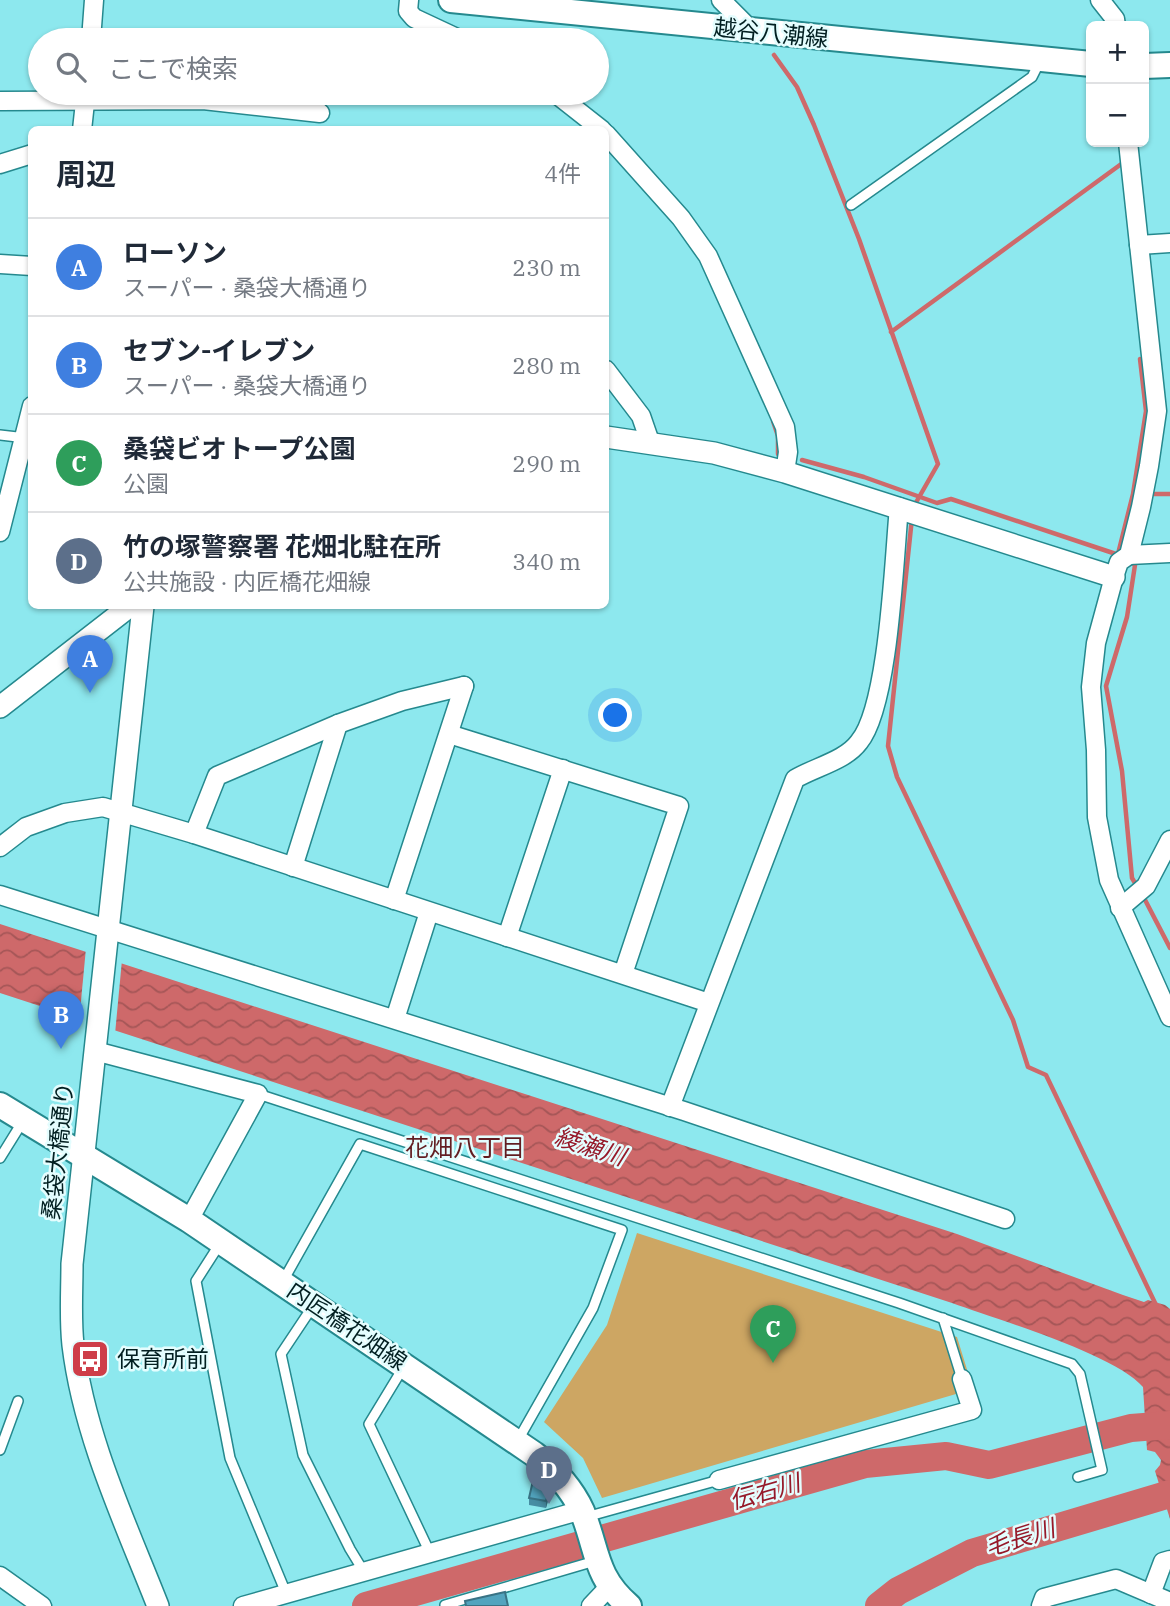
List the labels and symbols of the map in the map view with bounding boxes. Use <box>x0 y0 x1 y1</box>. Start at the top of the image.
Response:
street label: 越谷八潮線 <box>712 11 830 53</box>
pin: A <box>67 635 113 693</box>
your location <box>598 698 632 732</box>
pin: B <box>38 991 84 1049</box>
street label: 桑袋大橋通り <box>35 1081 79 1221</box>
water label: 綾瀬川 <box>551 1120 632 1173</box>
district label: 花畑八丁目 <box>405 1131 525 1163</box>
street label: 内匠橋花畑線 <box>282 1274 413 1376</box>
pin: C <box>750 1305 796 1363</box>
bus stop icon: 保育所前 <box>69 1338 111 1380</box>
place label: 保育所前 <box>117 1343 209 1373</box>
pin: D <box>526 1446 572 1504</box>
water label: 伝右川 <box>726 1465 807 1516</box>
water label: 毛長川 <box>981 1510 1062 1563</box>

